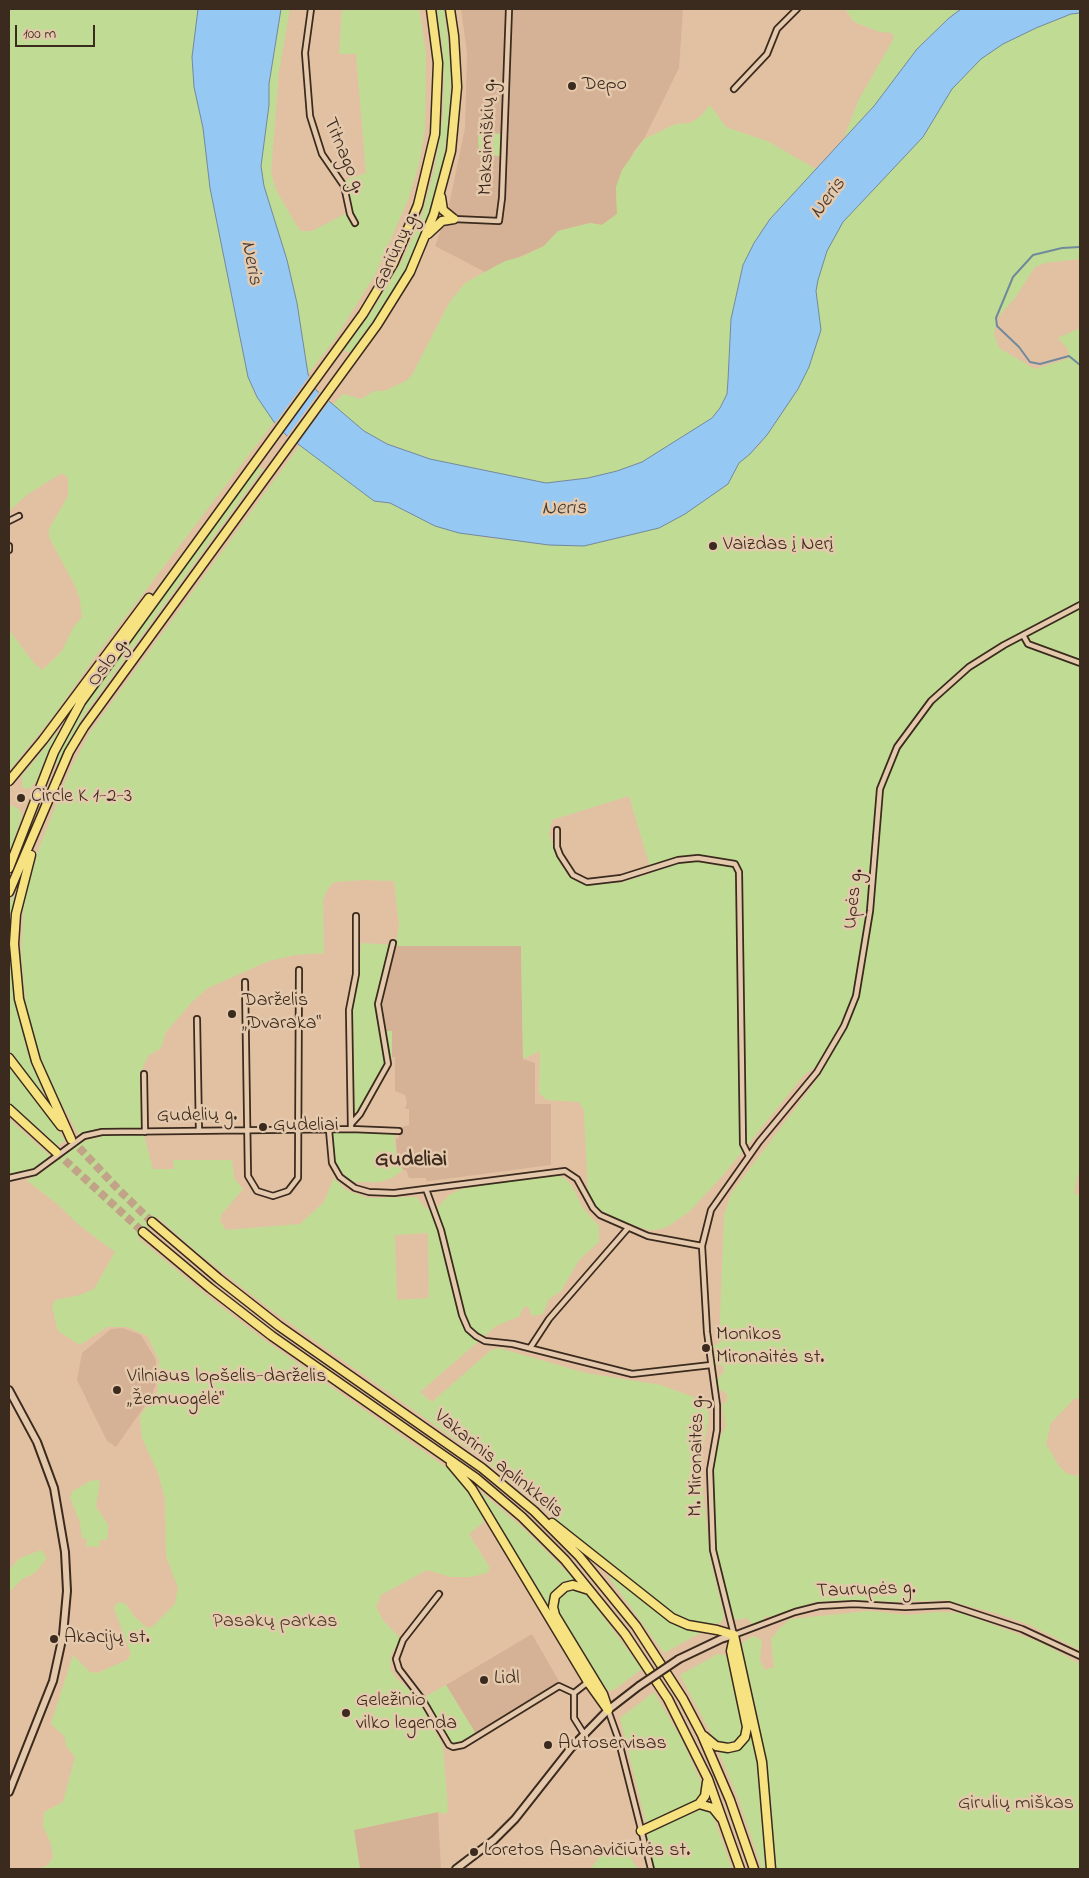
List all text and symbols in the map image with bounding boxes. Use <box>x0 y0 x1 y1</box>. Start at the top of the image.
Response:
scale bar <box>18 15 98 47</box>
text: 100 m <box>23 23 56 45</box>
place label: Depo <box>582 74 627 98</box>
street label: Maksimiškių g. <box>475 78 503 196</box>
marker: Depo <box>566 80 578 92</box>
street label: Titnago g. <box>316 115 370 197</box>
water label: Neris <box>806 174 852 224</box>
street label: Gariūnų g. <box>368 208 426 294</box>
water label: Neris <box>233 239 267 287</box>
water label: Neris <box>542 497 586 523</box>
place label: Vaizdas į Nerį <box>723 534 833 558</box>
marker: Vaizdas į Nerį <box>707 540 719 552</box>
street label: Oslo g. <box>83 634 135 692</box>
place label: Circle K 1-2-3 <box>31 786 132 810</box>
marker: Circle K 1-2-3 <box>15 792 27 804</box>
street label: Upės g. <box>840 868 870 930</box>
place label: Darželis „Dvaraka“ <box>242 990 321 1037</box>
marker: Darželis „Dvaraka“ <box>226 1008 238 1020</box>
street label: Gudelių g. <box>157 1104 237 1130</box>
place label: Gudeliai <box>273 1115 338 1139</box>
marker: Gudeliai <box>257 1121 269 1133</box>
district label: Gudeliai <box>375 1148 447 1174</box>
place label: Monikos Mironaitės st. <box>716 1324 824 1371</box>
marker: Monikos Mironaitės st. <box>700 1342 712 1354</box>
place label: Vilniaus lopšelis-darželis „Žemuogėlė“ <box>127 1366 326 1413</box>
marker: Vilniaus lopšelis-darželis „Žemuogėlė“ <box>111 1384 123 1396</box>
street label: M. Mironaitės g. <box>685 1395 711 1517</box>
street label: Vakarinis aplinkkelis <box>428 1405 568 1525</box>
street label: Taurupės g. <box>816 1577 916 1605</box>
park label: Pasakų parkas <box>213 1611 337 1635</box>
place label: Akacijų st. <box>64 1627 150 1651</box>
marker: Akacijų st. <box>48 1633 60 1645</box>
place label: Lidl <box>494 1668 520 1692</box>
marker: Lidl <box>478 1674 490 1686</box>
place label: Geležinio vilko legenda <box>356 1690 457 1737</box>
marker: Geležinio vilko legenda <box>340 1707 352 1719</box>
place label: Autoservisas <box>558 1733 667 1757</box>
marker: Autoservisas <box>542 1739 554 1751</box>
park label: Girulių miškas <box>958 1793 1074 1817</box>
place label: Loretos Asanavičiūtės st. <box>484 1840 690 1864</box>
marker: Loretos Asanavičiūtės st. <box>468 1846 480 1858</box>

